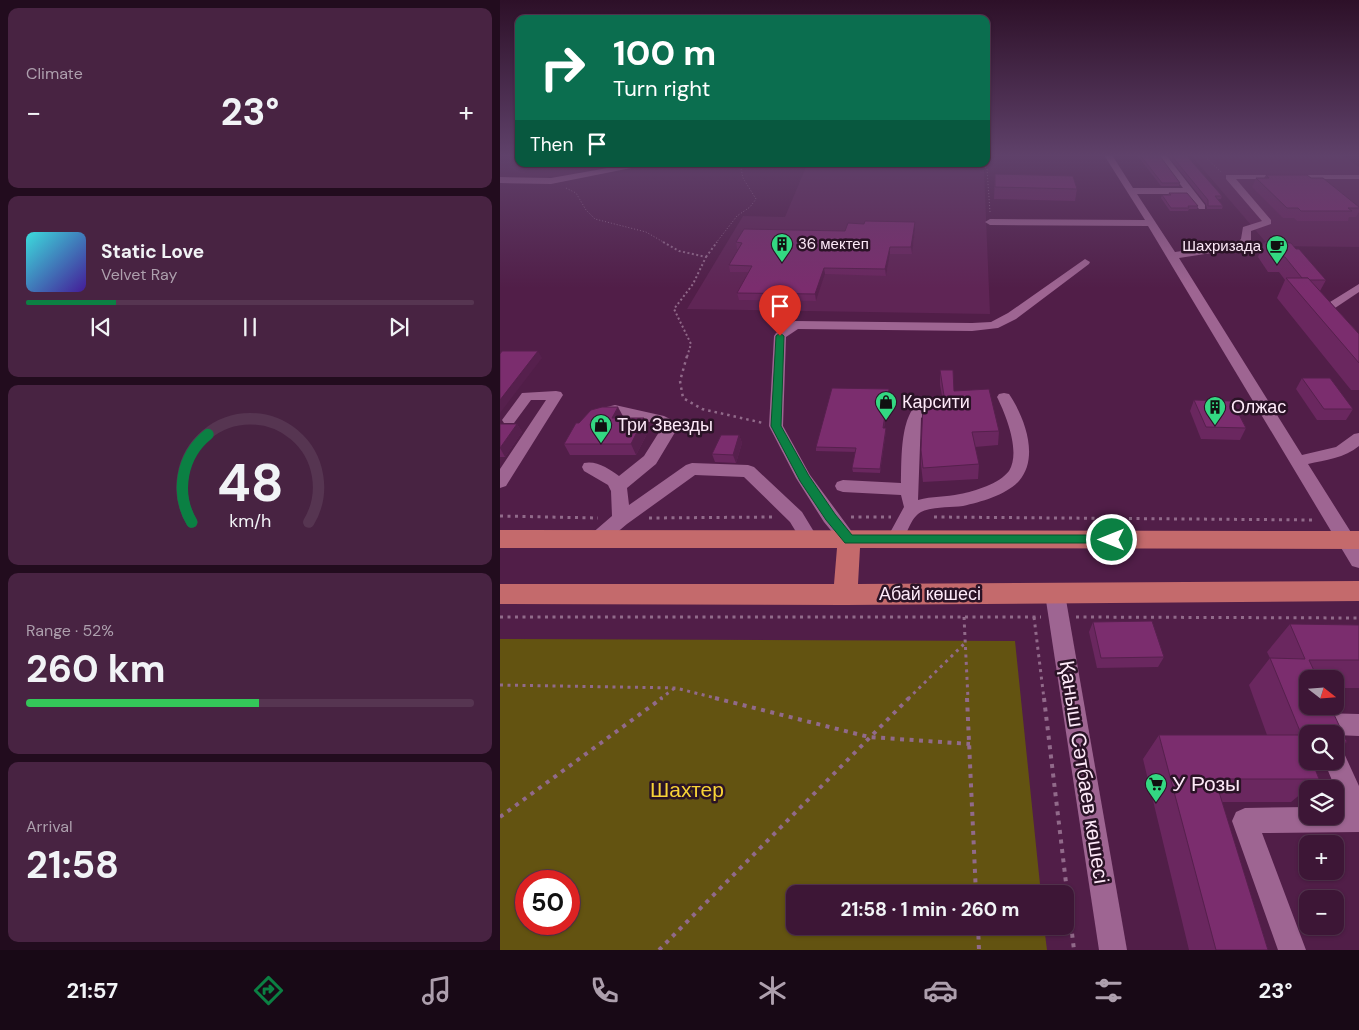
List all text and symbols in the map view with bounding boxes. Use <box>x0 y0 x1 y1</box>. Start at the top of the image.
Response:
text: 100 m <box>613 30 716 76</box>
icon: right <box>530 35 595 100</box>
text: Climate <box>26 63 83 84</box>
text: Turn right <box>613 74 710 103</box>
text: 23° <box>221 87 279 137</box>
text: − <box>26 94 41 131</box>
text: + <box>459 94 474 131</box>
icon: arrive <box>583 130 611 158</box>
text: Then <box>530 132 573 157</box>
building icon: 36 мектеп <box>770 232 794 263</box>
place label: 36 мектеп <box>798 234 869 254</box>
cafe icon: Шахризада <box>1265 234 1289 265</box>
place label: Шахризада <box>1182 236 1262 256</box>
text: Static Love <box>101 239 204 264</box>
text: Velvet Ray <box>101 264 177 285</box>
pin <box>759 285 801 336</box>
icon: arrive <box>766 292 794 320</box>
icon: previous <box>87 313 115 341</box>
icon: pause <box>236 313 264 341</box>
icon: next <box>385 313 413 341</box>
shop icon: Карсити <box>874 390 898 421</box>
place label: Карсити <box>902 390 970 414</box>
building icon: Олжас <box>1203 395 1227 426</box>
place label: Олжас <box>1231 395 1286 419</box>
shop icon: Три Звезды <box>589 413 613 444</box>
place label: Три Звезды <box>617 413 713 437</box>
text: 48 <box>217 449 283 517</box>
text: km/h <box>229 509 271 533</box>
position arrow <box>1085 513 1137 565</box>
street label: Абай көшесі <box>879 582 981 606</box>
text: Range · 52% <box>26 620 114 641</box>
text: 260 km <box>26 644 165 694</box>
street label: Қаныш Сәтбаев көшесі <box>1053 658 1115 886</box>
north arrow <box>1299 670 1344 715</box>
map controls <box>1299 670 1344 935</box>
button: search <box>1299 725 1344 770</box>
place label: У Розы <box>1172 770 1240 798</box>
supermarket icon: У Розы <box>1144 772 1168 803</box>
park label: Шахтер <box>650 776 724 804</box>
button: layers <box>1299 780 1344 825</box>
text: Arrival <box>26 816 73 837</box>
button: + <box>1299 835 1344 880</box>
text: 21:58 <box>26 840 119 890</box>
speed limit sign: 50 <box>515 870 580 935</box>
button: − <box>1299 890 1344 935</box>
text: 21:58 · 1 min · 260 m <box>841 897 1019 922</box>
icon: directions <box>251 973 286 1008</box>
icon: music <box>419 973 454 1008</box>
icon: phone <box>587 973 622 1008</box>
icon: climate <box>755 973 790 1008</box>
icon: car <box>923 973 958 1008</box>
icon: filters <box>1091 973 1126 1008</box>
text: 21:57 <box>66 976 118 1005</box>
text: 23° <box>1259 976 1293 1005</box>

